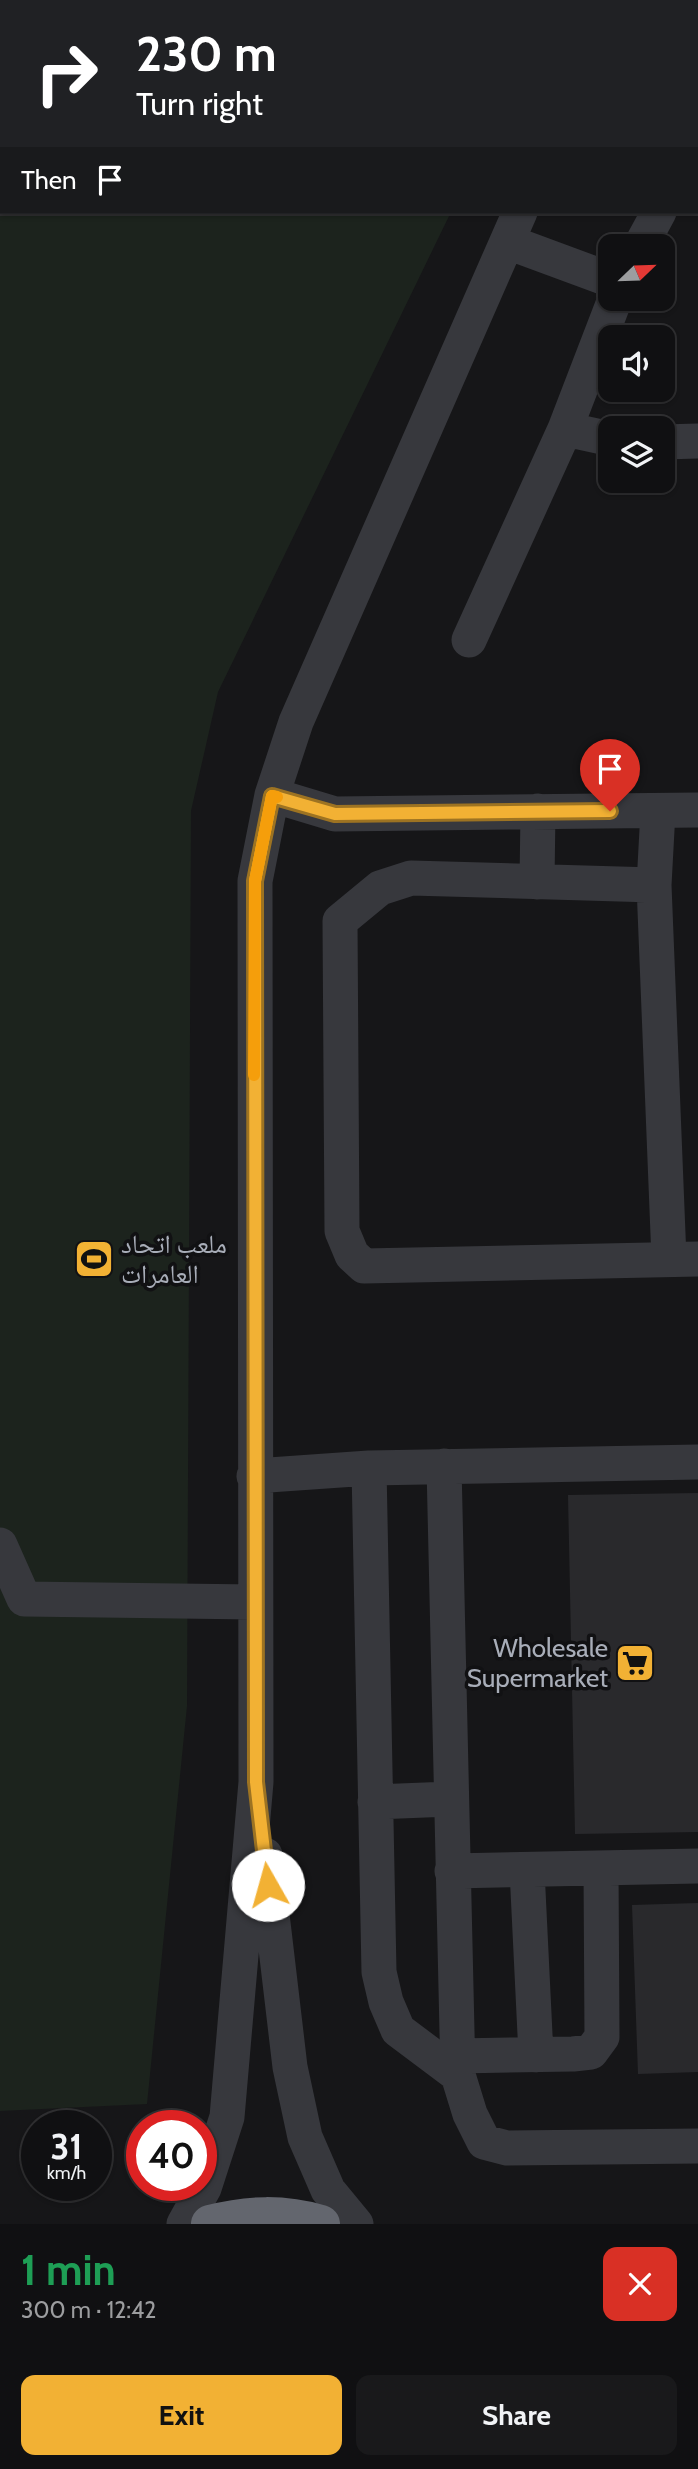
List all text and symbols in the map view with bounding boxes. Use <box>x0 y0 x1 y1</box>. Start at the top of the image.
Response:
text: 230 m <box>136 24 277 83</box>
icon: right <box>21 28 112 119</box>
text: Turn right <box>136 84 263 123</box>
icon: arrive <box>91 161 129 199</box>
text: Then <box>21 164 77 196</box>
north arrow <box>598 234 676 312</box>
map controls <box>598 234 675 493</box>
button: sound <box>598 325 675 402</box>
button: layers <box>598 416 675 493</box>
pin <box>580 739 640 811</box>
icon: arrive <box>591 750 629 788</box>
place label: ملعب اتحاد العامرات <box>121 1228 227 1290</box>
sports icon: ملعب اتحاد العامرات <box>73 1238 115 1280</box>
place label: Wholesale Supermarket <box>467 1632 608 1694</box>
supermarket icon: Wholesale Supermarket <box>614 1642 656 1684</box>
position arrow <box>231 1848 305 1922</box>
speed limit sign: 40 <box>126 2110 217 2201</box>
text: 31 <box>51 2125 82 2168</box>
text: km/h <box>47 2162 86 2184</box>
text: 1 min <box>21 2244 116 2296</box>
button: close <box>603 2247 677 2321</box>
text: 300 m · 12:42 <box>21 2296 156 2324</box>
button: Exit <box>21 2375 342 2455</box>
button: Share <box>356 2375 677 2455</box>

